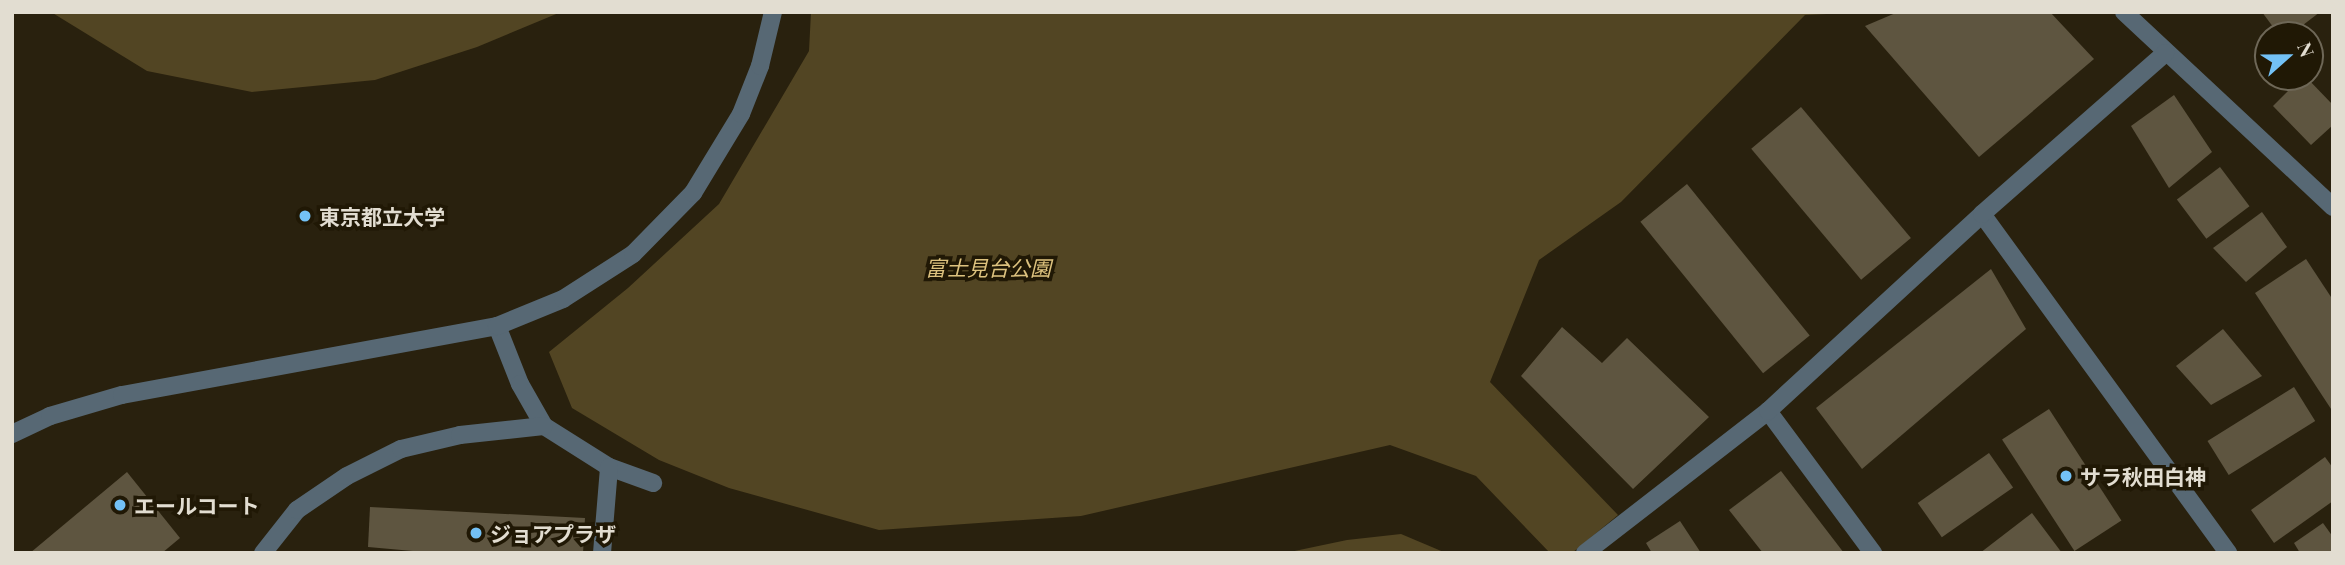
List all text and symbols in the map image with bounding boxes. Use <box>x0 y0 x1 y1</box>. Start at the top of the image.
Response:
north arrow <box>2254 21 2324 91</box>
text: N <box>2292 38 2321 60</box>
place label: 東京都立大学 <box>319 203 445 229</box>
marker: 東京都立大学 <box>297 208 313 224</box>
park label: 富士見台公園 <box>925 254 1051 280</box>
place label: サラ秋田白神 <box>2080 463 2206 489</box>
marker: サラ秋田白神 <box>2058 468 2074 484</box>
place label: エールコート <box>134 492 260 518</box>
marker: エールコート <box>112 497 128 513</box>
place label: ジョアプラザ <box>490 520 616 546</box>
marker: ジョアプラザ <box>468 525 484 541</box>

